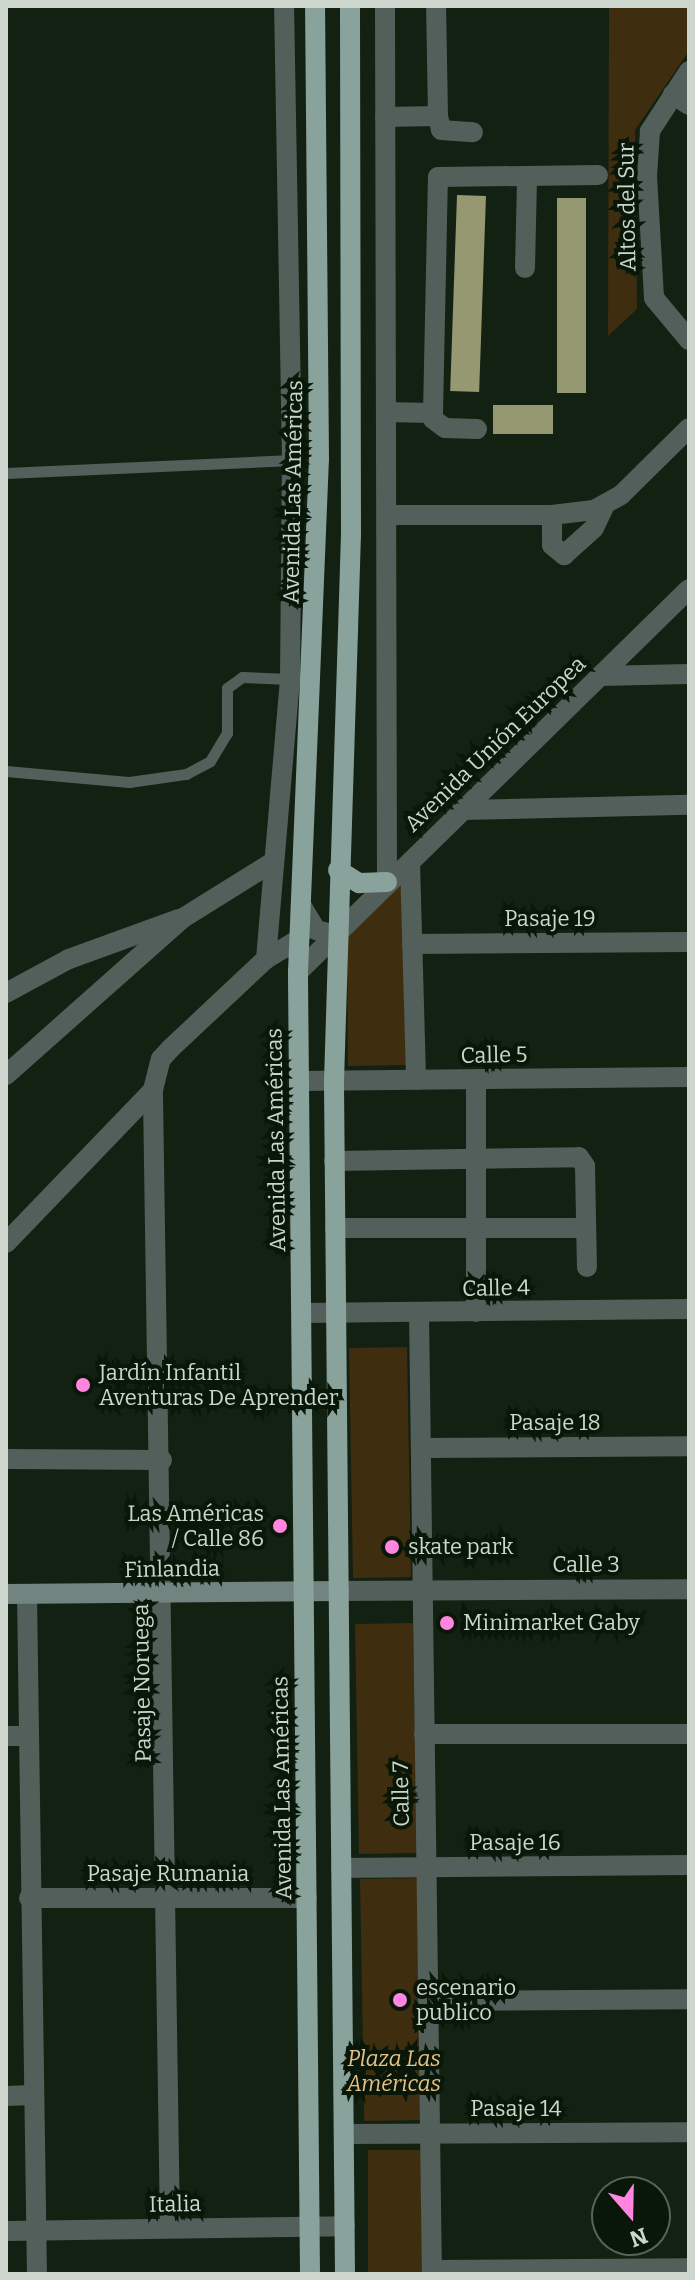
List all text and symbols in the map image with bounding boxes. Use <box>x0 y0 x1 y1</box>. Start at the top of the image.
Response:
street label: Altos del Sur <box>613 142 641 272</box>
street label: Avenida Las Américas <box>278 380 308 604</box>
street label: Avenida Unión Europea <box>399 651 591 837</box>
street label: Pasaje 19 <box>504 906 596 932</box>
street label: Avenida Las Américas <box>261 1028 291 1252</box>
street label: Calle 5 <box>460 1041 528 1069</box>
street label: Calle 4 <box>462 1274 530 1302</box>
place label: Jardín Infantil Aventuras De Aprender <box>99 1359 339 1410</box>
marker: Jardín Infantil Aventuras De Aprender <box>74 1376 92 1394</box>
street label: Pasaje 18 <box>509 1410 601 1436</box>
place label: Las Américas / Calle 86 <box>128 1500 264 1552</box>
marker: Las Américas / Calle 86 <box>271 1517 289 1535</box>
place label: skate park <box>408 1534 513 1560</box>
marker: skate park <box>383 1538 401 1556</box>
street label: Calle 3 <box>552 1552 620 1578</box>
street label: Finlandia <box>124 1555 220 1583</box>
street label: Pasaje Noruega <box>127 1603 157 1763</box>
place label: Minimarket Gaby <box>463 1610 640 1636</box>
marker: Minimarket Gaby <box>438 1614 456 1632</box>
street label: Avenida Las Américas <box>267 1676 297 1900</box>
street label: Calle 7 <box>387 1761 415 1827</box>
street label: Pasaje 16 <box>469 1830 561 1856</box>
street label: Pasaje Rumania <box>87 1861 249 1887</box>
place label: escenario publico <box>416 1974 516 2026</box>
marker: escenario publico <box>391 1991 409 2009</box>
park label: Plaza Las Américas <box>347 2045 441 2096</box>
street label: Pasaje 14 <box>470 2096 562 2122</box>
north arrow <box>591 2176 671 2256</box>
street label: Italia <box>149 2190 201 2218</box>
text: N <box>626 2222 651 2253</box>

